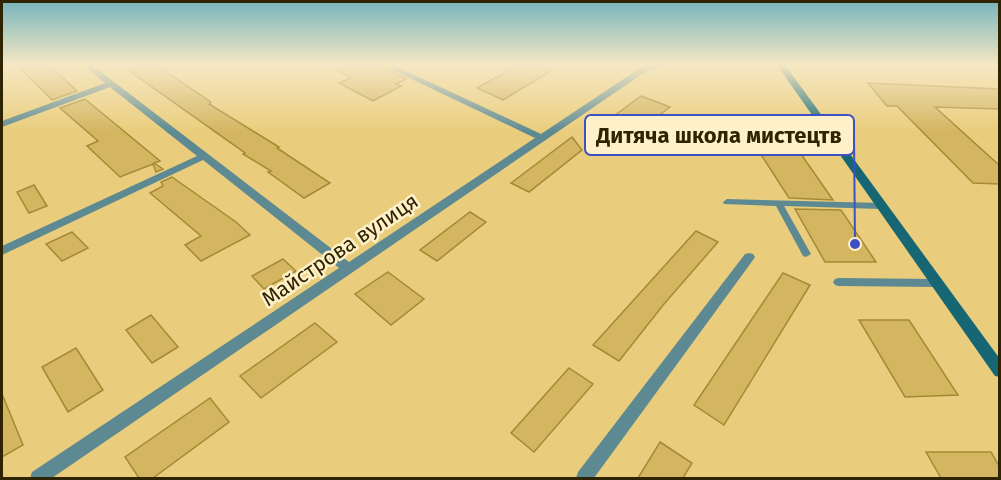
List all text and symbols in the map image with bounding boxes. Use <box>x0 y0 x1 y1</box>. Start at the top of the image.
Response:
callout: Дитяча школа мистецтв <box>585 115 854 155</box>
text: Дитяча школа мистецтв <box>595 122 842 149</box>
street label: Майстрова вулиця <box>257 188 423 312</box>

